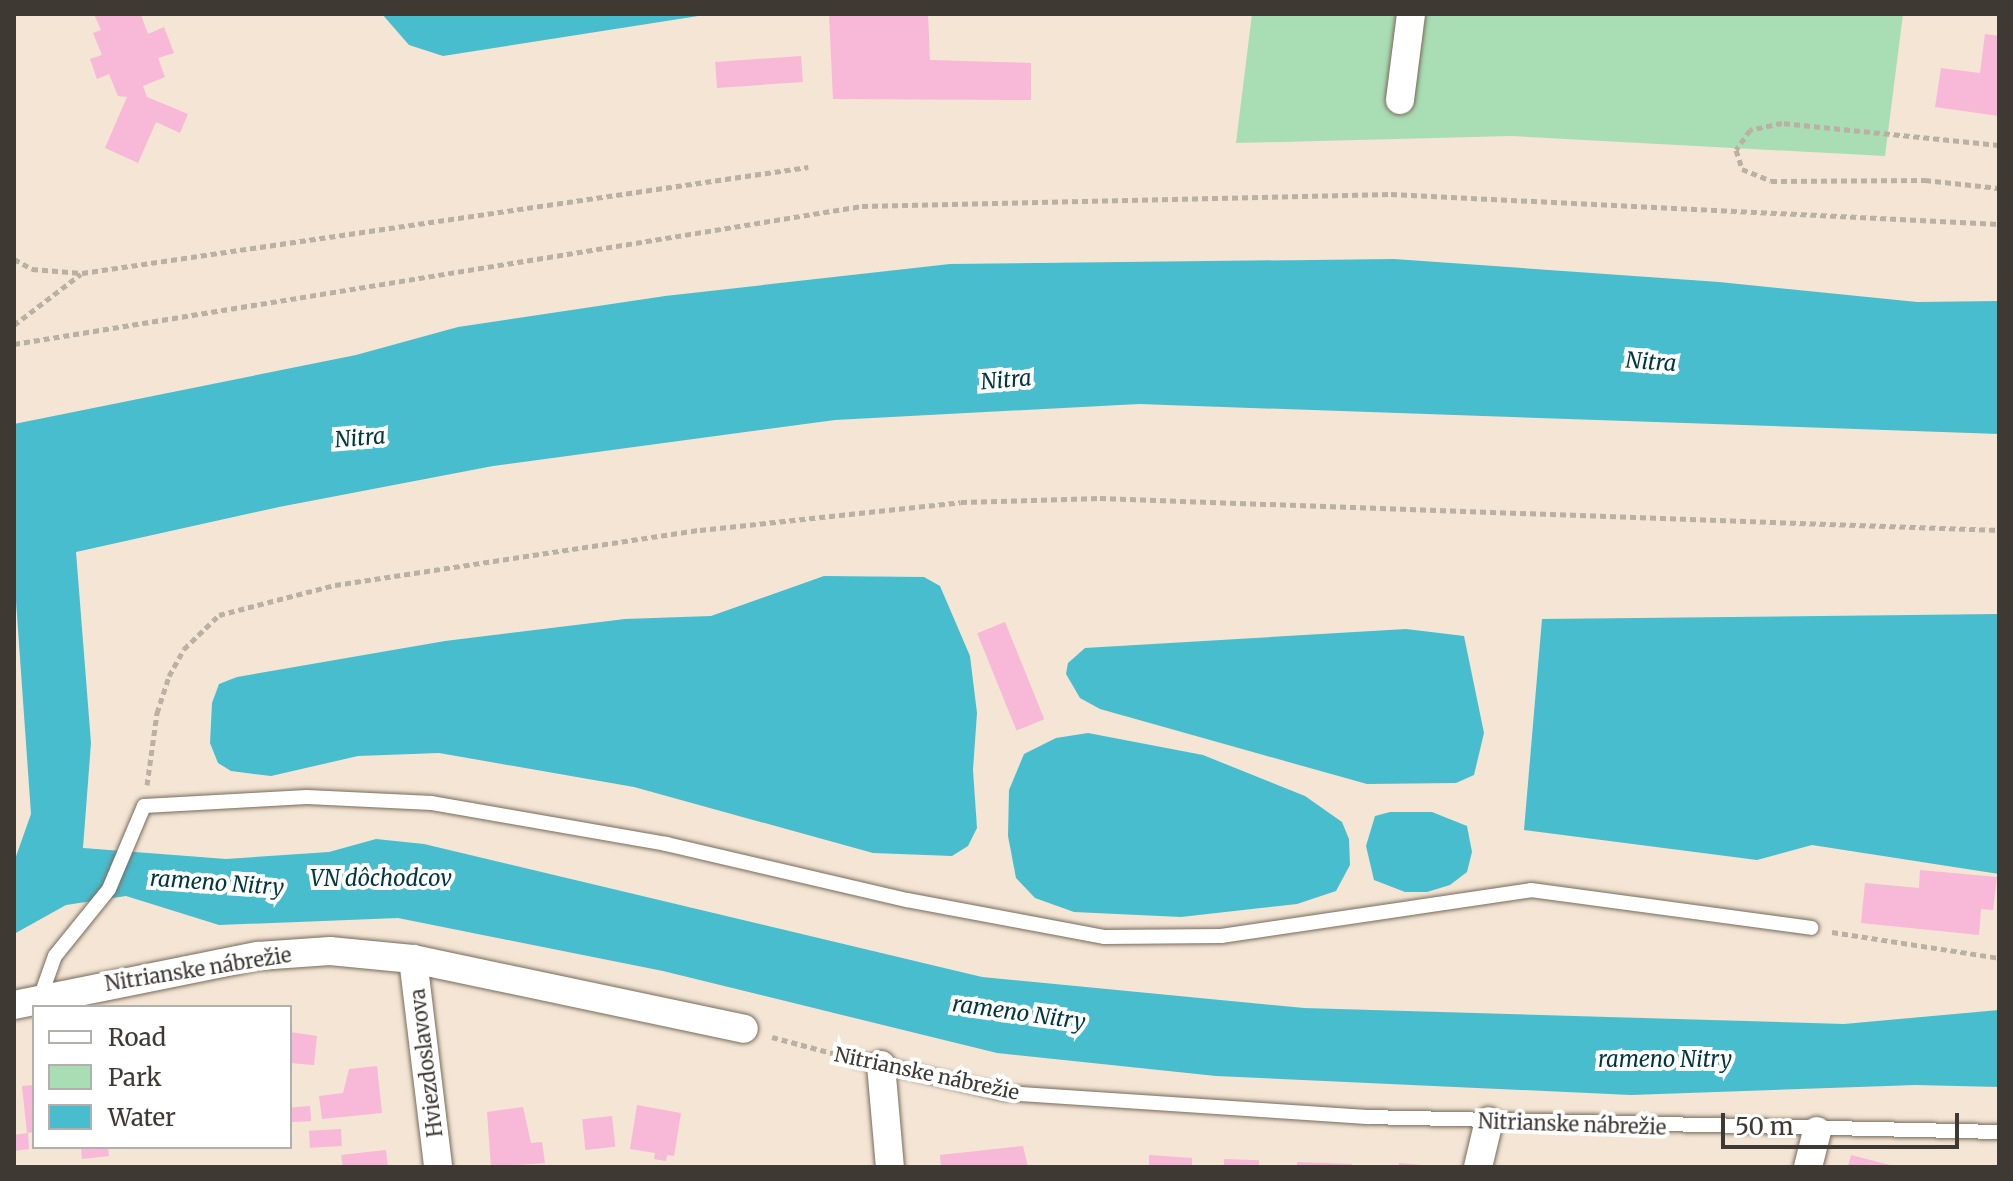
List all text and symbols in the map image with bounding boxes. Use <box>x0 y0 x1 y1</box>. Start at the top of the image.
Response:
water label: Nitra <box>1625 347 1677 377</box>
water label: Nitra <box>980 365 1032 395</box>
water label: Nitra <box>334 423 386 453</box>
water label: rameno Nitry <box>149 865 285 901</box>
water label: VN dôchodcov <box>310 866 452 892</box>
street label: Nitrianske nábrežie <box>103 942 293 996</box>
street label: Hviezdoslavova <box>405 987 447 1139</box>
water label: rameno Nitry <box>951 991 1087 1035</box>
legend <box>32 1005 292 1149</box>
text: Road <box>108 1022 166 1053</box>
street label: Nitrianske nábrežie <box>832 1042 1022 1104</box>
water label: rameno Nitry <box>1598 1047 1732 1073</box>
text: Park <box>108 1062 161 1093</box>
scale bar <box>1725 1097 1963 1147</box>
text: Water <box>108 1102 176 1133</box>
street label: Nitrianske nábrežie <box>1477 1109 1667 1139</box>
text: 50 m <box>1735 1111 1794 1142</box>

